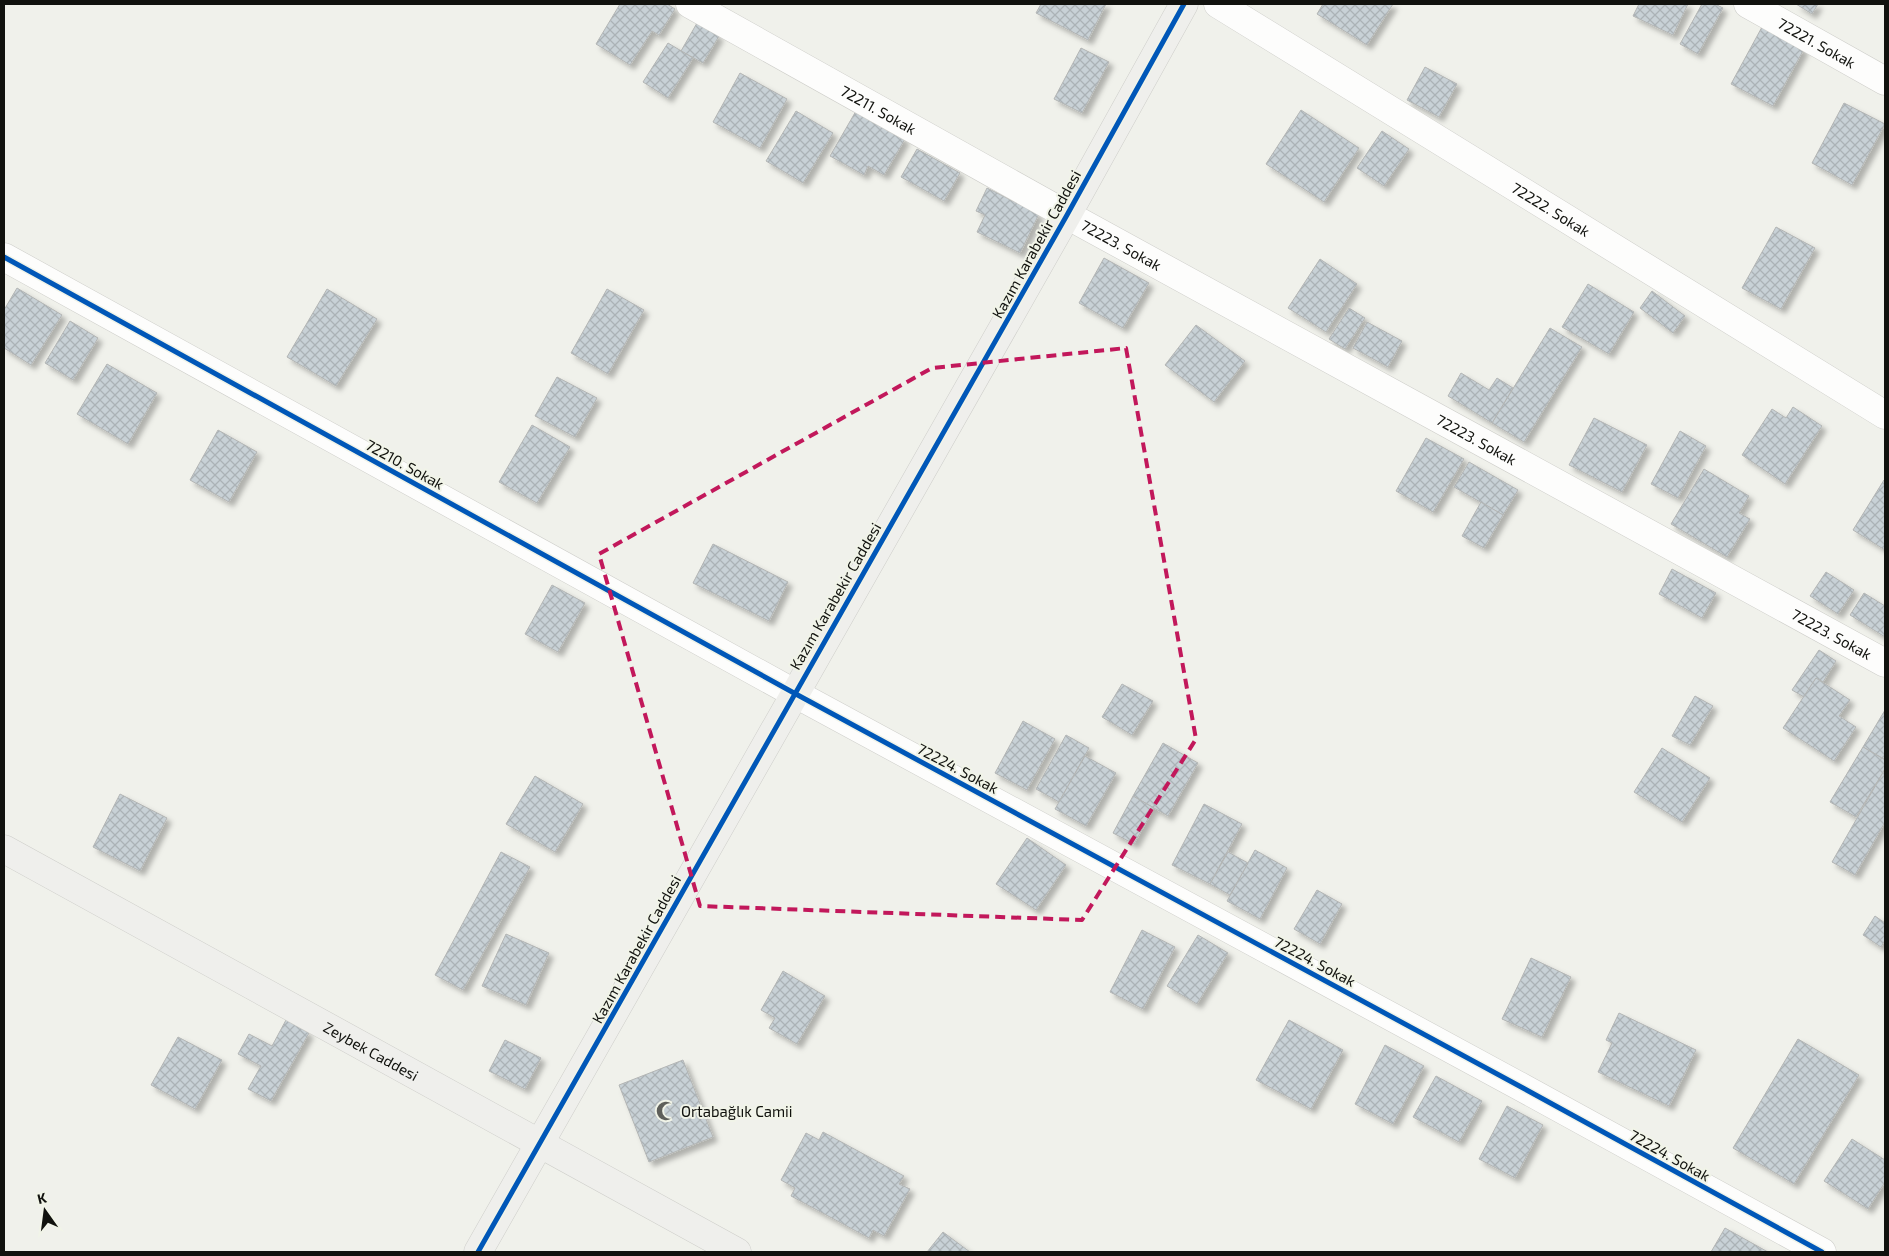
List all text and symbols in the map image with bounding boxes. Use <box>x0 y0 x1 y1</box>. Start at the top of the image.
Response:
street label: 72221. Sokak <box>1775 14 1859 72</box>
street label: 72211. Sokak <box>838 81 920 138</box>
street label: Kazım Karabekir Caddesi <box>988 167 1084 321</box>
street label: 72222. Sokak <box>1508 178 1594 240</box>
street label: 72223. Sokak <box>1078 216 1165 274</box>
street label: 72223. Sokak <box>1433 410 1520 469</box>
street label: 72210. Sokak <box>363 435 448 493</box>
street label: Kazım Karabekir Caddesi <box>786 519 884 673</box>
street label: 72223. Sokak <box>1789 605 1875 663</box>
street label: 72224. Sokak <box>914 739 1002 797</box>
street label: Kazım Karabekir Caddesi <box>588 872 684 1026</box>
street label: 72224. Sokak <box>1271 932 1359 990</box>
street label: Zeybek Caddesi <box>321 1018 422 1084</box>
mosque icon: Ortabağlık Camii <box>655 1100 677 1122</box>
place label: Ortabağlık Camii <box>681 1102 793 1120</box>
street label: 72224. Sokak <box>1627 1125 1714 1185</box>
north arrow <box>20 1186 70 1236</box>
text: K <box>35 1189 48 1207</box>

